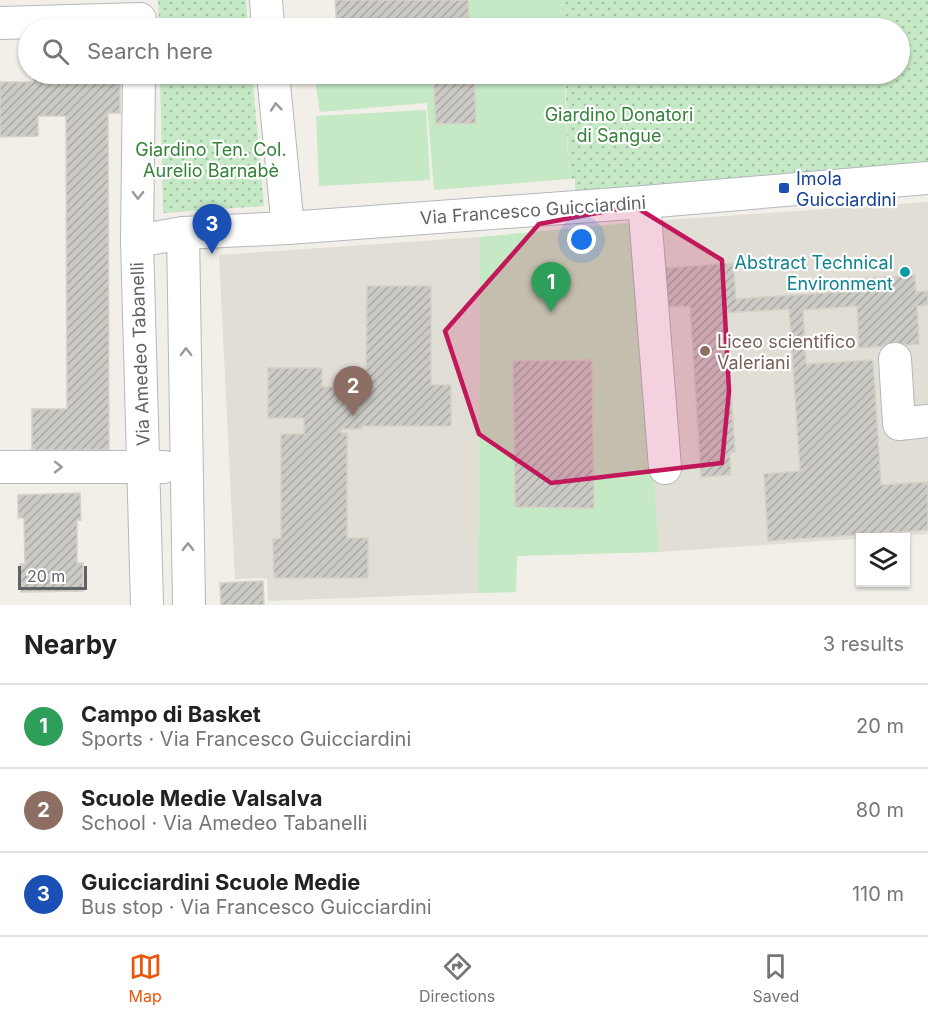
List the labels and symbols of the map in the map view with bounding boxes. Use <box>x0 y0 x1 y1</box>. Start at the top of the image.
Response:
one-way arrow <box>270 102 283 111</box>
park label: Giardino Donatori di Sangue <box>545 104 693 146</box>
park label: Giardino Ten. Col. Aurelio Barnabè <box>135 139 287 181</box>
place label: Imola Guicciardini <box>796 168 896 210</box>
marker: Imola Guicciardini <box>777 181 791 195</box>
one-way arrow <box>132 190 144 199</box>
street label: Via Francesco Guicciardini <box>419 192 647 228</box>
pin: 3 <box>192 204 232 254</box>
your location <box>567 225 596 254</box>
place label: Abstract Technical Environment <box>734 252 893 294</box>
street label: Via Amedeo Tabanelli <box>126 262 154 446</box>
pin: 1 <box>532 262 570 312</box>
marker: Abstract Technical Environment <box>898 265 912 279</box>
place label: Liceo scientifico Valeriani <box>717 331 856 373</box>
marker: Liceo scientifico Valeriani <box>698 344 712 358</box>
one-way arrow <box>179 347 192 356</box>
pin: 2 <box>334 366 372 416</box>
one-way arrow <box>54 461 63 474</box>
one-way arrow <box>182 542 194 551</box>
scale bar <box>18 563 87 590</box>

